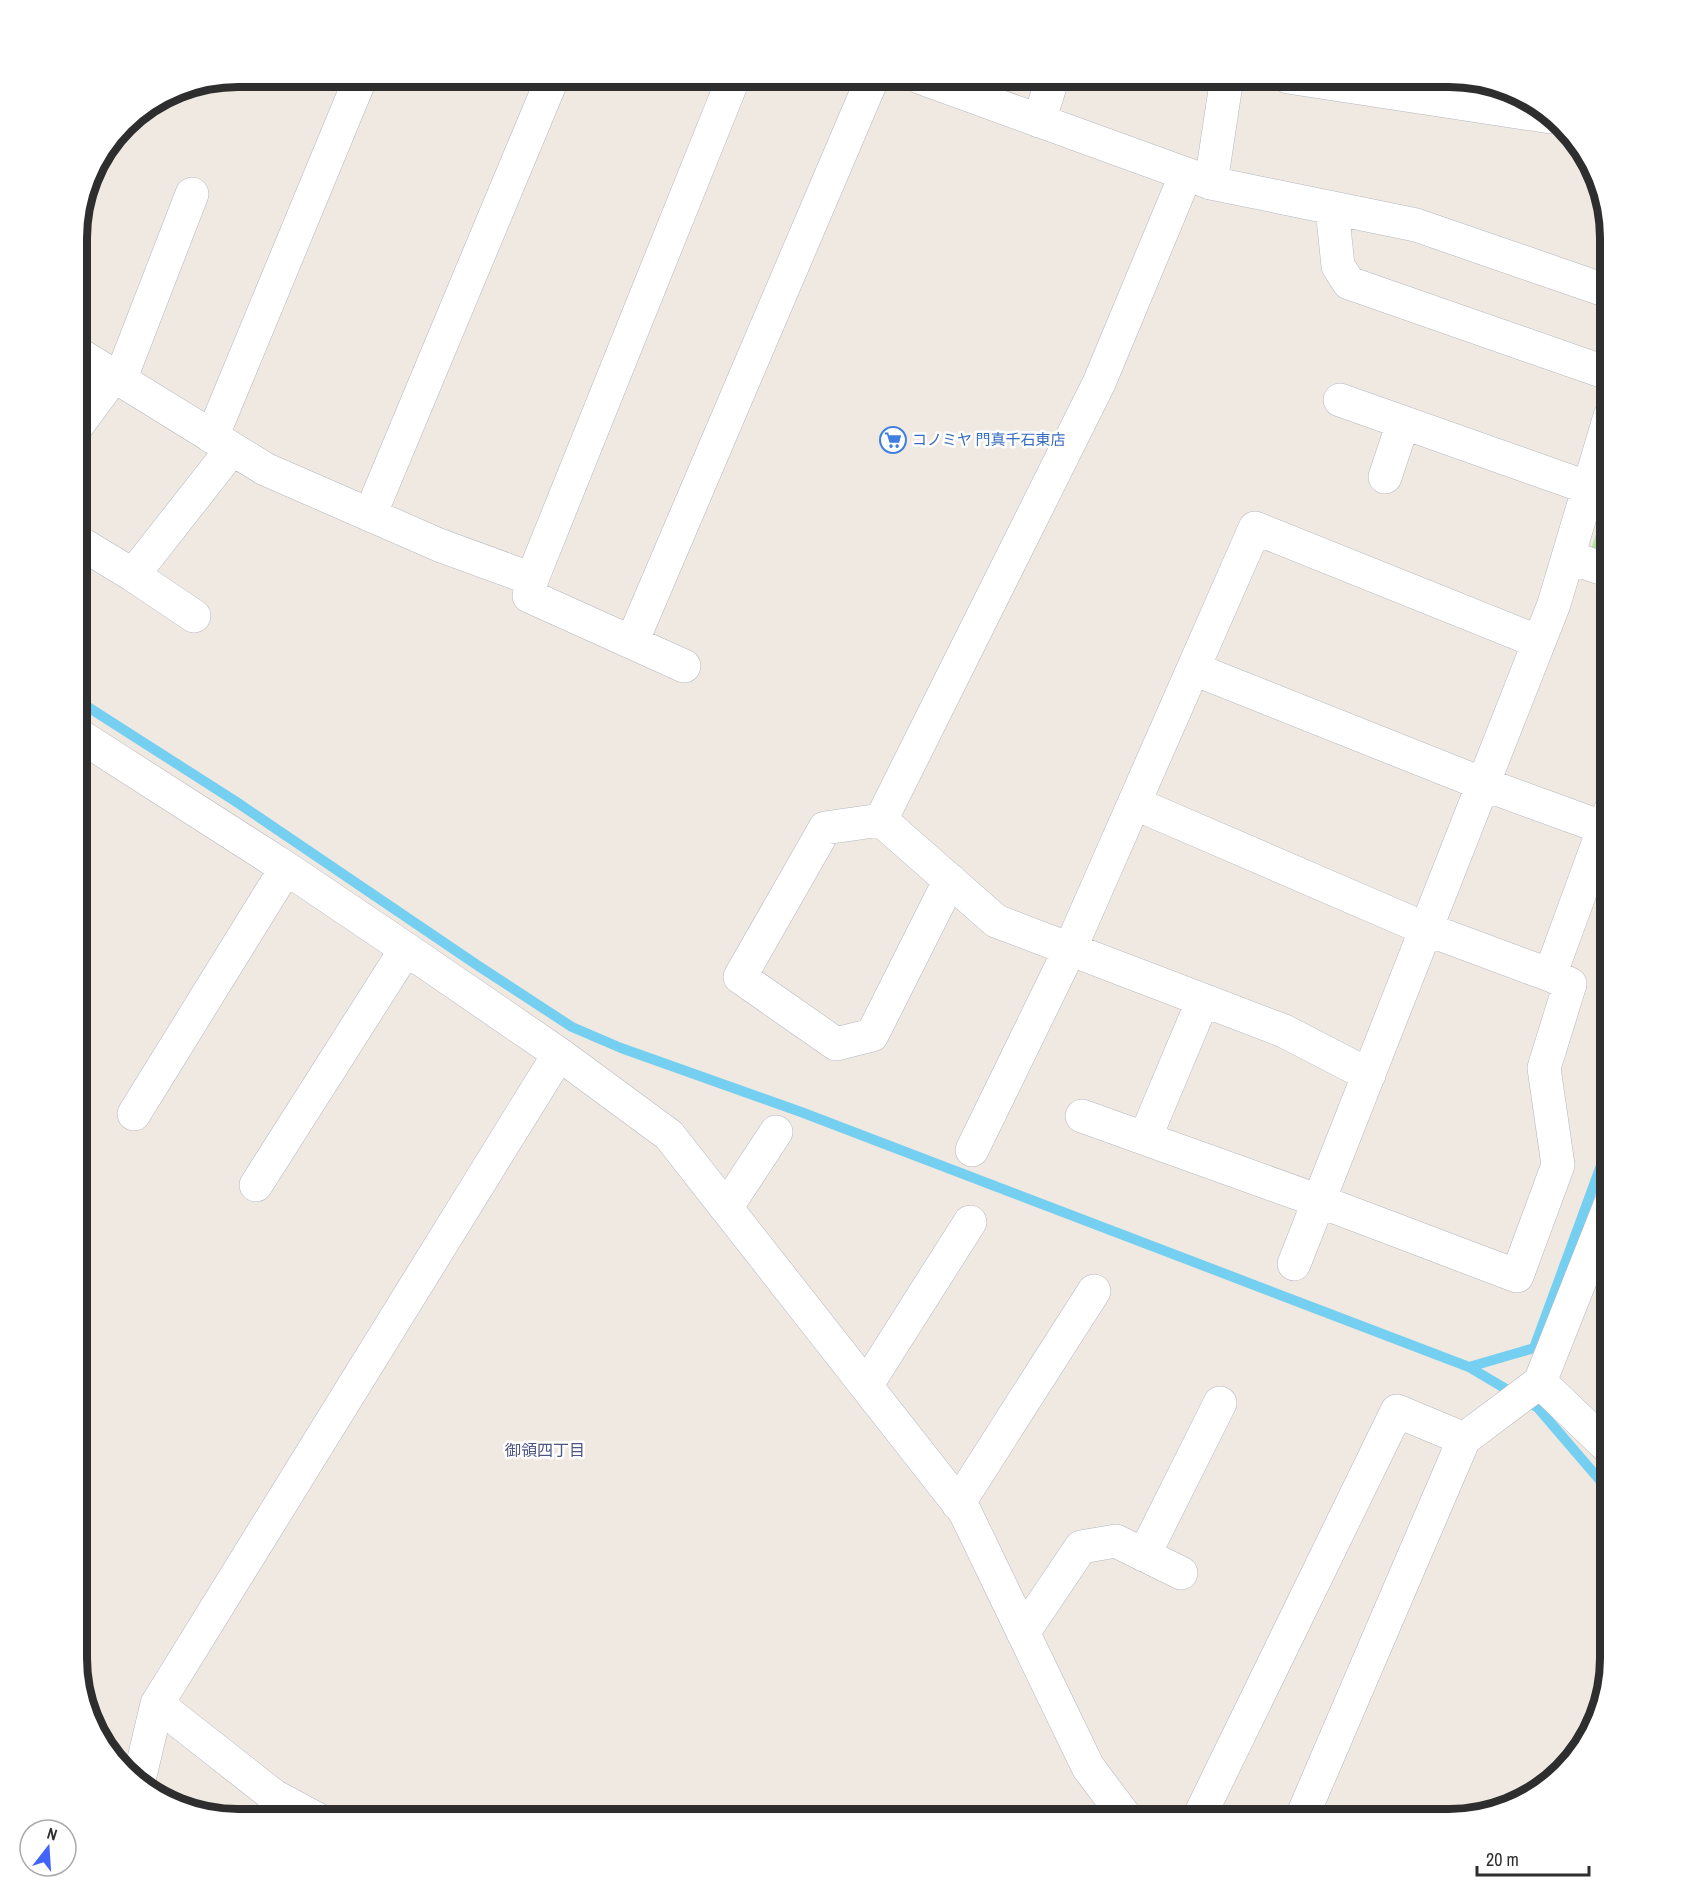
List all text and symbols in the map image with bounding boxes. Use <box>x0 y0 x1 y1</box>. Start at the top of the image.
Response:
supermarket icon: コノミヤ 門真千石東店 <box>878 425 908 455</box>
place label: コノミヤ 門真千石東店 <box>912 429 1065 450</box>
district label: 御領四丁目 <box>505 1439 585 1461</box>
north arrow <box>18 1818 78 1878</box>
text: N <box>45 1822 60 1846</box>
scale bar <box>1477 1839 1590 1877</box>
text: 20 m <box>1486 1847 1519 1872</box>

